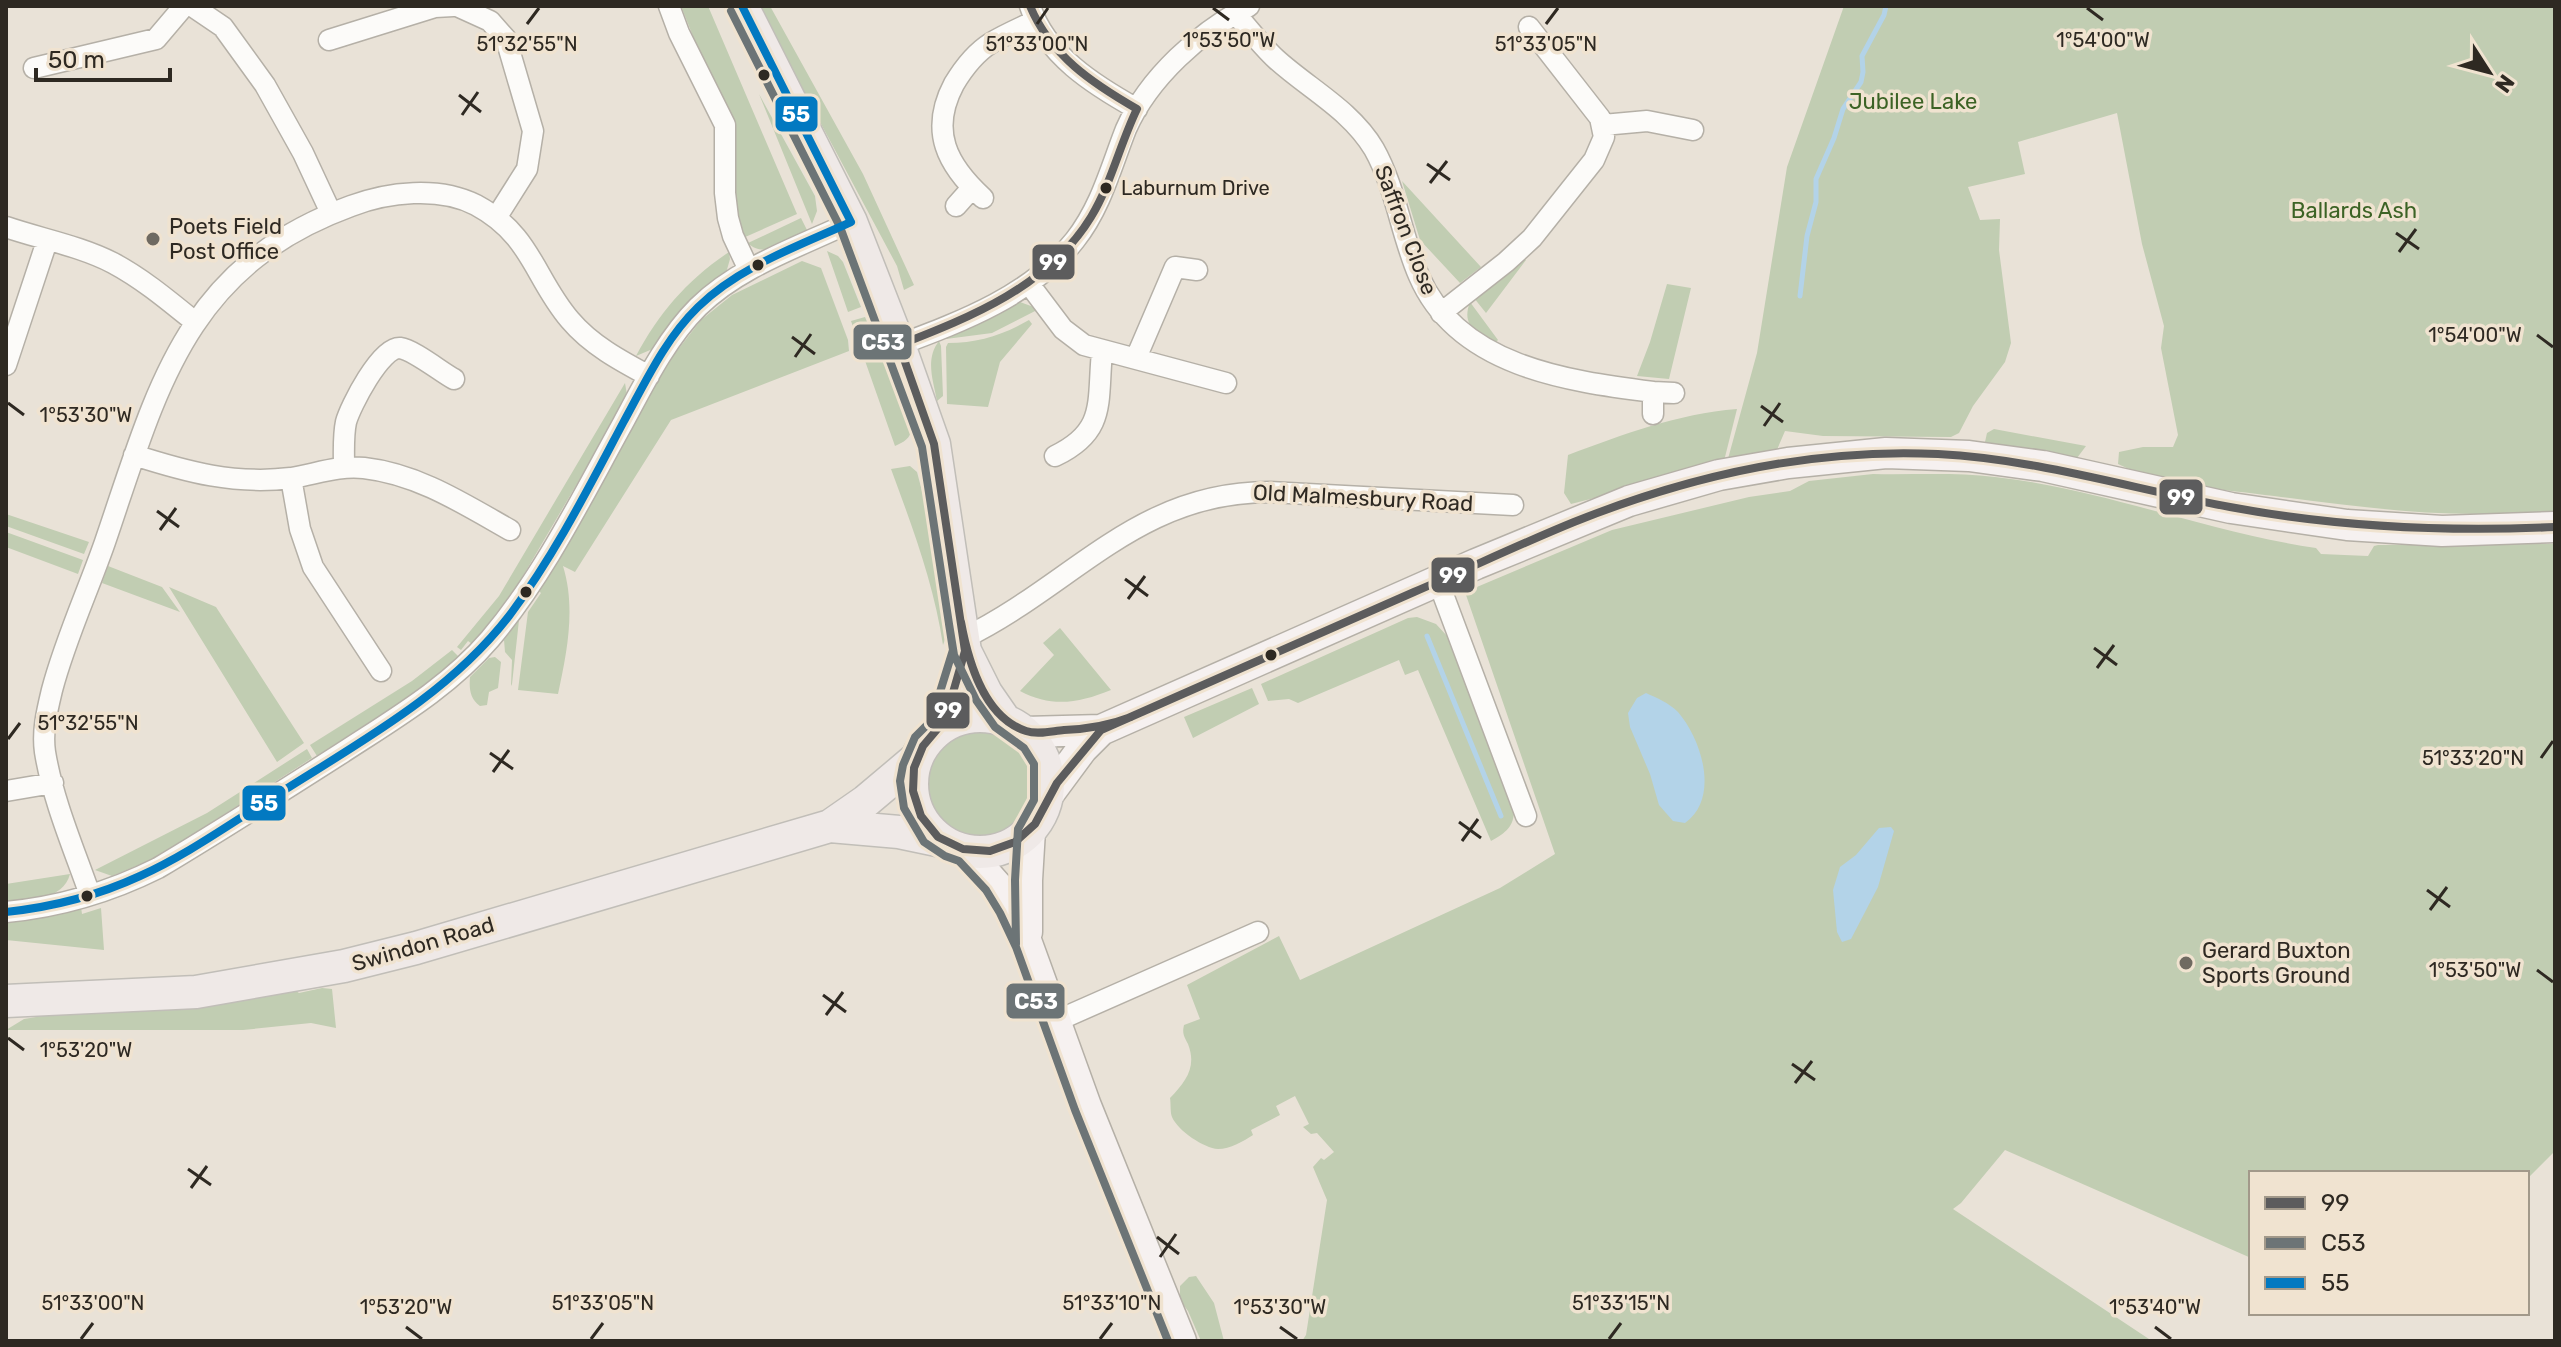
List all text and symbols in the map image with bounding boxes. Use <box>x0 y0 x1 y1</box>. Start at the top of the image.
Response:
text: 1°53'50"W <box>1183 28 1275 52</box>
text: 1°54'00"W <box>2056 28 2150 52</box>
scale bar <box>36 32 170 82</box>
text: 51°32'55"N <box>476 32 578 56</box>
text: 51°33'00"N <box>985 32 1089 56</box>
text: 51°33'05"N <box>1495 32 1597 56</box>
north arrow <box>2449 32 2529 112</box>
text: 50 m <box>48 46 105 74</box>
unlabelled marker <box>756 67 772 83</box>
text: N <box>2489 69 2520 98</box>
park label: Jubilee Lake <box>1849 88 1977 115</box>
line badge: 55 <box>774 95 819 133</box>
text: 55 <box>782 101 810 128</box>
street label: Saffron Close <box>1369 161 1443 299</box>
place label: Laburnum Drive <box>1121 176 1270 200</box>
marker: Laburnum Drive <box>1098 180 1114 196</box>
park label: Ballards Ash <box>2291 197 2417 224</box>
place label: Poets Field Post Office <box>169 213 282 265</box>
marker: Poets Field Post Office <box>144 230 162 248</box>
line badge: 99 <box>1031 243 1076 281</box>
text: 99 <box>1039 249 1067 276</box>
unlabelled marker <box>750 257 766 273</box>
line badge: C53 <box>852 323 913 361</box>
text: 1°54'00"W <box>2428 323 2522 347</box>
text: C53 <box>861 329 905 356</box>
text: 1°53'30"W <box>40 403 132 427</box>
line badge: 99 <box>2158 478 2204 516</box>
street label: Old Malmesbury Road <box>1252 479 1474 517</box>
text: 99 <box>2167 484 2195 511</box>
line badge: 99 <box>1430 556 1476 594</box>
text: 99 <box>1439 562 1467 589</box>
unlabelled marker <box>518 584 534 600</box>
unlabelled marker <box>1263 647 1279 663</box>
line badge: 99 <box>925 691 971 730</box>
text: 99 <box>934 697 962 724</box>
text: 51°32'55"N <box>37 711 139 735</box>
text: 51°33'20"N <box>2422 746 2524 770</box>
line badge: 55 <box>241 784 287 822</box>
text: 55 <box>250 790 278 817</box>
unlabelled marker <box>79 888 95 904</box>
street label: Swindon Road <box>349 911 497 977</box>
place label: Gerard Buxton Sports Ground <box>2202 937 2351 989</box>
marker: Gerard Buxton Sports Ground <box>2177 954 2195 972</box>
text: 1°53'50"W <box>2429 958 2521 982</box>
line badge: C53 <box>1005 982 1066 1020</box>
text: C53 <box>1014 988 1058 1015</box>
text: 1°53'20"W <box>40 1038 132 1062</box>
legend <box>2249 1171 2529 1315</box>
text: 99 <box>2321 1189 2349 1217</box>
text: C53 <box>2321 1229 2366 1257</box>
text: 55 <box>2321 1269 2350 1297</box>
text: 51°33'00"N <box>41 1291 145 1315</box>
text: 51°33'05"N <box>552 1291 654 1315</box>
text: 51°33'10"N <box>1063 1291 1161 1315</box>
text: 51°33'15"N <box>1572 1291 1670 1315</box>
text: 1°53'20"W <box>360 1295 452 1319</box>
text: 1°53'30"W <box>1234 1295 1326 1319</box>
text: 1°53'40"W <box>2109 1295 2201 1319</box>

